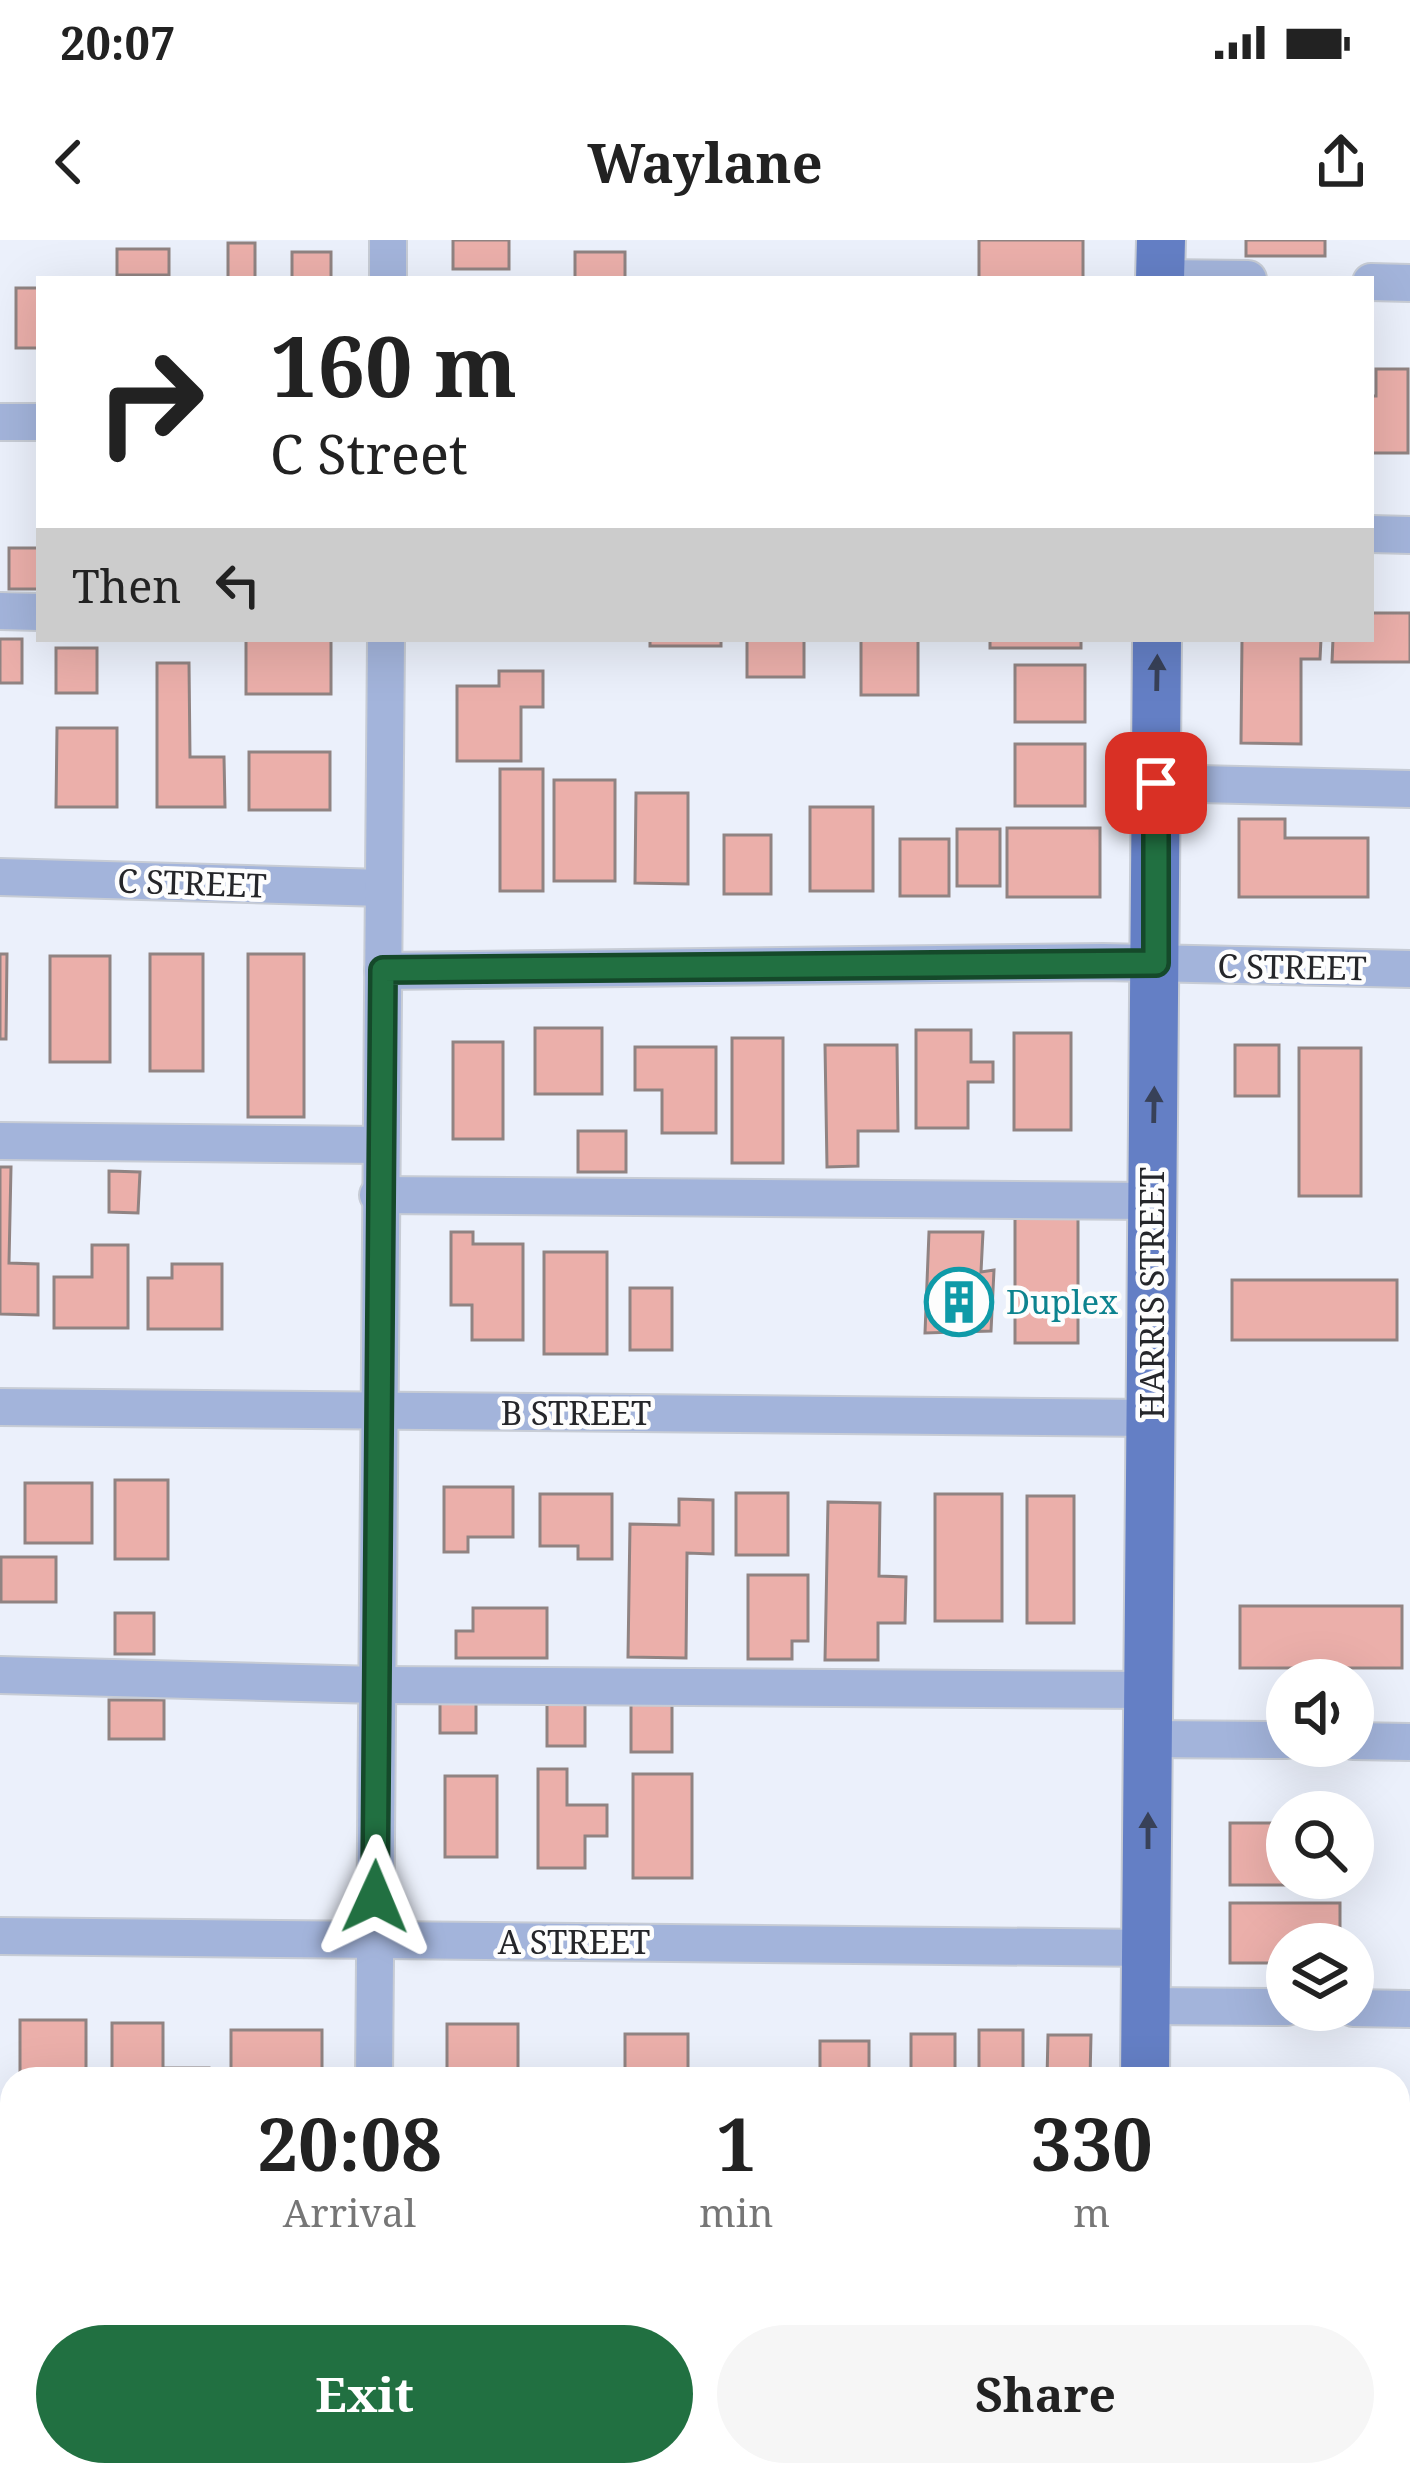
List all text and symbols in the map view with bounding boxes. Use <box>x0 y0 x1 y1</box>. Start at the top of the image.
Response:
text: 20:07 <box>60 12 175 73</box>
text: Waylane <box>587 125 823 199</box>
icon: back <box>36 129 102 195</box>
icon: share <box>1308 129 1374 195</box>
text: 160 m <box>270 307 517 422</box>
icon: right <box>72 324 228 480</box>
text: C Street <box>270 416 468 490</box>
icon: left <box>205 552 271 618</box>
text: Then <box>72 555 181 616</box>
one-way arrow <box>1147 653 1167 691</box>
pin <box>1105 732 1207 834</box>
icon: arrive <box>1123 750 1189 816</box>
street label: C STREET <box>117 857 267 908</box>
street label: C STREET <box>1217 943 1367 990</box>
one-way arrow <box>1144 1085 1164 1123</box>
street label: HARRIS STREET <box>1129 1167 1174 1419</box>
building icon: Duplex <box>924 1267 994 1337</box>
place label: Duplex <box>1006 1279 1118 1324</box>
street label: B STREET <box>501 1390 651 1435</box>
map controls <box>1266 1659 1374 2031</box>
button: sound <box>1266 1659 1374 1767</box>
button: search <box>1266 1791 1374 1899</box>
one-way arrow <box>1139 1811 1158 1849</box>
position arrow <box>312 1834 438 1960</box>
street label: A STREET <box>498 1919 650 1964</box>
button: layers <box>1266 1923 1374 2031</box>
text: 20:08 <box>257 2094 442 2192</box>
text: 1 <box>716 2094 757 2192</box>
text: 330 <box>1031 2094 1153 2192</box>
text: Arrival <box>283 2185 416 2238</box>
text: min <box>699 2185 774 2238</box>
text: m <box>1073 2185 1110 2238</box>
button: Exit <box>36 2325 693 2463</box>
button: Share <box>717 2325 1374 2463</box>

